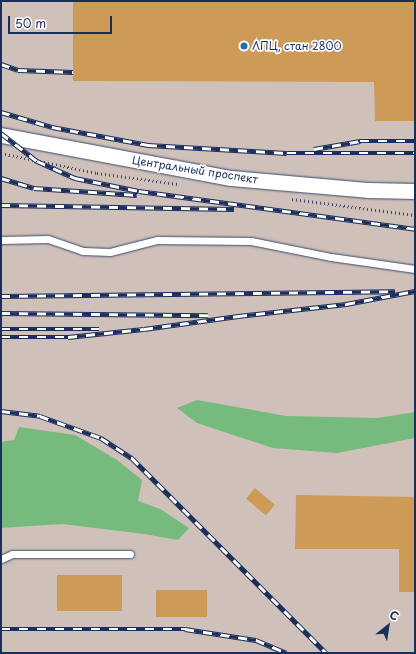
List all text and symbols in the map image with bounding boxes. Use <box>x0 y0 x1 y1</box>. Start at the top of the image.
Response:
scale bar <box>10 8 114 34</box>
text: 50 m <box>15 14 46 32</box>
place label: ЛПЦ, стан 2800 <box>252 39 342 53</box>
marker: ЛПЦ, стан 2800 <box>239 41 249 51</box>
street label: Центральный проспект <box>131 154 259 186</box>
north arrow <box>368 606 408 646</box>
text: С <box>386 606 402 625</box>

